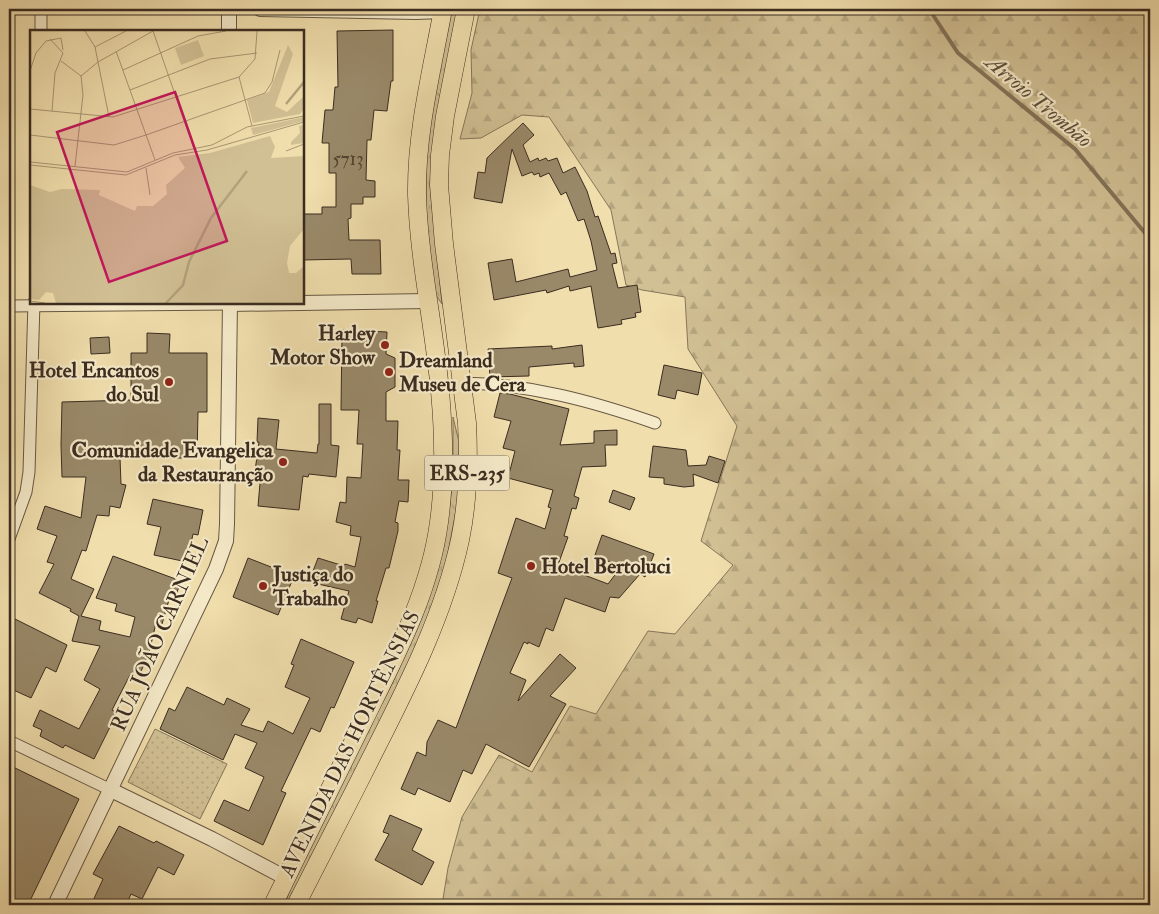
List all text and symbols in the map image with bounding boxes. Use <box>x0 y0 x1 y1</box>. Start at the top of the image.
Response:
inset map <box>30 30 304 304</box>
water label: Arroio Trombão <box>978 47 1098 154</box>
house number: 5713 <box>332 147 364 171</box>
place label: Harley Motor Show <box>269 320 376 371</box>
marker: Harley Motor Show <box>379 339 391 351</box>
place label: Dreamland Museu de Cera <box>398 347 527 398</box>
place label: Hotel Encantos do Sul <box>29 357 160 408</box>
marker: Dreamland Museu de Cera <box>383 366 395 378</box>
marker: Hotel Encantos do Sul <box>163 376 175 388</box>
place label: Comunidade Evangelica da Restauranção <box>72 437 274 488</box>
marker: Comunidade Evangelica da Restauranção <box>277 456 289 468</box>
road number: ERS-235 <box>424 456 510 490</box>
street label: RUA JOÃO CARNIEL <box>105 532 215 736</box>
place label: Hotel Bertoluci <box>541 553 671 580</box>
marker: Hotel Bertoluci <box>525 560 537 572</box>
place label: Justiça do Trabalho <box>272 561 353 612</box>
marker: Justiça do Trabalho <box>257 580 269 592</box>
street label: AVENIDA DAS HORTÊNSIAS <box>273 606 426 883</box>

